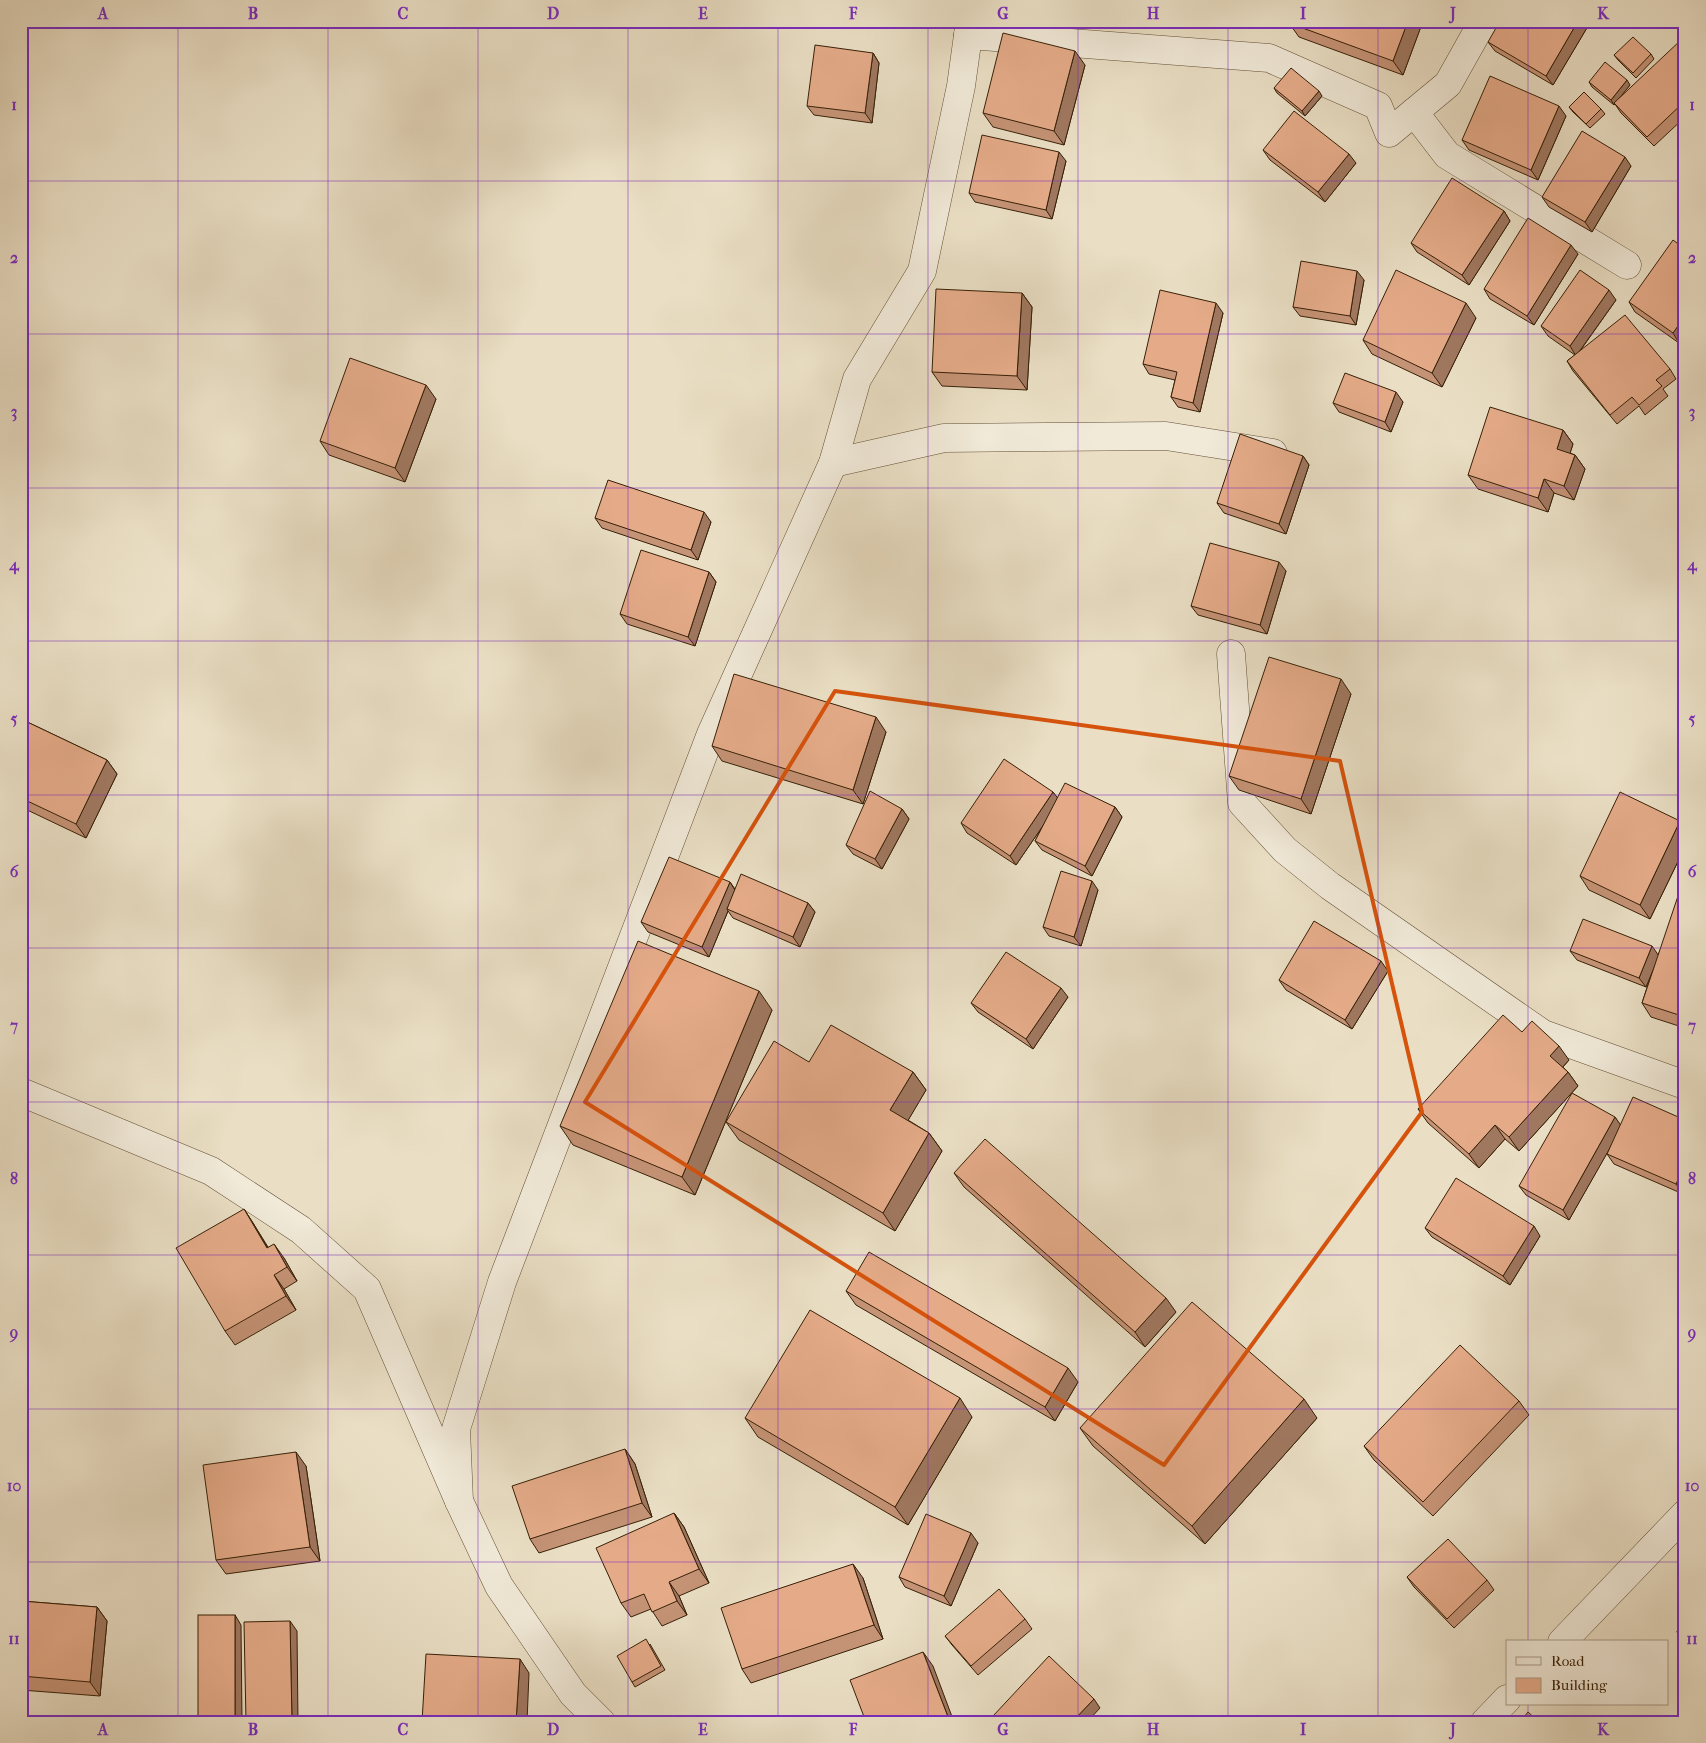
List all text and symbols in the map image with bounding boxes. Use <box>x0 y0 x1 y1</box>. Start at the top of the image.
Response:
text: A <box>97 4 109 23</box>
text: B <box>248 4 258 23</box>
text: C <box>398 4 409 23</box>
text: D <box>547 4 559 23</box>
text: E <box>698 4 708 23</box>
text: F <box>848 4 858 23</box>
text: G <box>997 4 1009 23</box>
text: H <box>1147 4 1160 23</box>
text: I <box>1300 4 1307 23</box>
text: J <box>1448 4 1456 24</box>
text: K <box>1597 4 1610 23</box>
text: 1 <box>11 95 17 114</box>
text: 1 <box>1689 95 1695 114</box>
text: 2 <box>10 248 18 267</box>
text: 2 <box>1688 248 1696 267</box>
text: 3 <box>11 402 17 422</box>
text: 3 <box>1689 402 1695 422</box>
text: 4 <box>8 555 20 575</box>
text: 4 <box>1686 555 1698 575</box>
text: 5 <box>11 709 18 728</box>
text: 5 <box>1689 709 1696 728</box>
text: 6 <box>10 862 19 881</box>
text: 6 <box>1688 862 1697 881</box>
text: 7 <box>9 1016 18 1035</box>
text: 7 <box>1687 1016 1696 1035</box>
text: 8 <box>10 1169 18 1188</box>
text: 8 <box>1688 1169 1696 1188</box>
text: 9 <box>9 1323 18 1343</box>
text: 9 <box>1687 1323 1696 1343</box>
text: 10 <box>7 1476 21 1495</box>
text: 10 <box>1685 1476 1699 1495</box>
text: 11 <box>8 1629 20 1648</box>
text: 11 <box>1686 1629 1698 1648</box>
legend <box>1506 1640 1668 1706</box>
text: Road <box>1551 1652 1585 1670</box>
text: Building <box>1551 1676 1608 1694</box>
text: A <box>97 1720 109 1739</box>
text: B <box>248 1720 258 1739</box>
text: C <box>398 1720 409 1739</box>
text: D <box>547 1720 559 1739</box>
text: E <box>698 1720 708 1739</box>
text: F <box>848 1720 858 1739</box>
text: G <box>997 1720 1009 1739</box>
text: H <box>1147 1720 1160 1739</box>
text: I <box>1300 1720 1307 1739</box>
text: J <box>1448 1720 1456 1740</box>
text: K <box>1597 1720 1610 1739</box>

